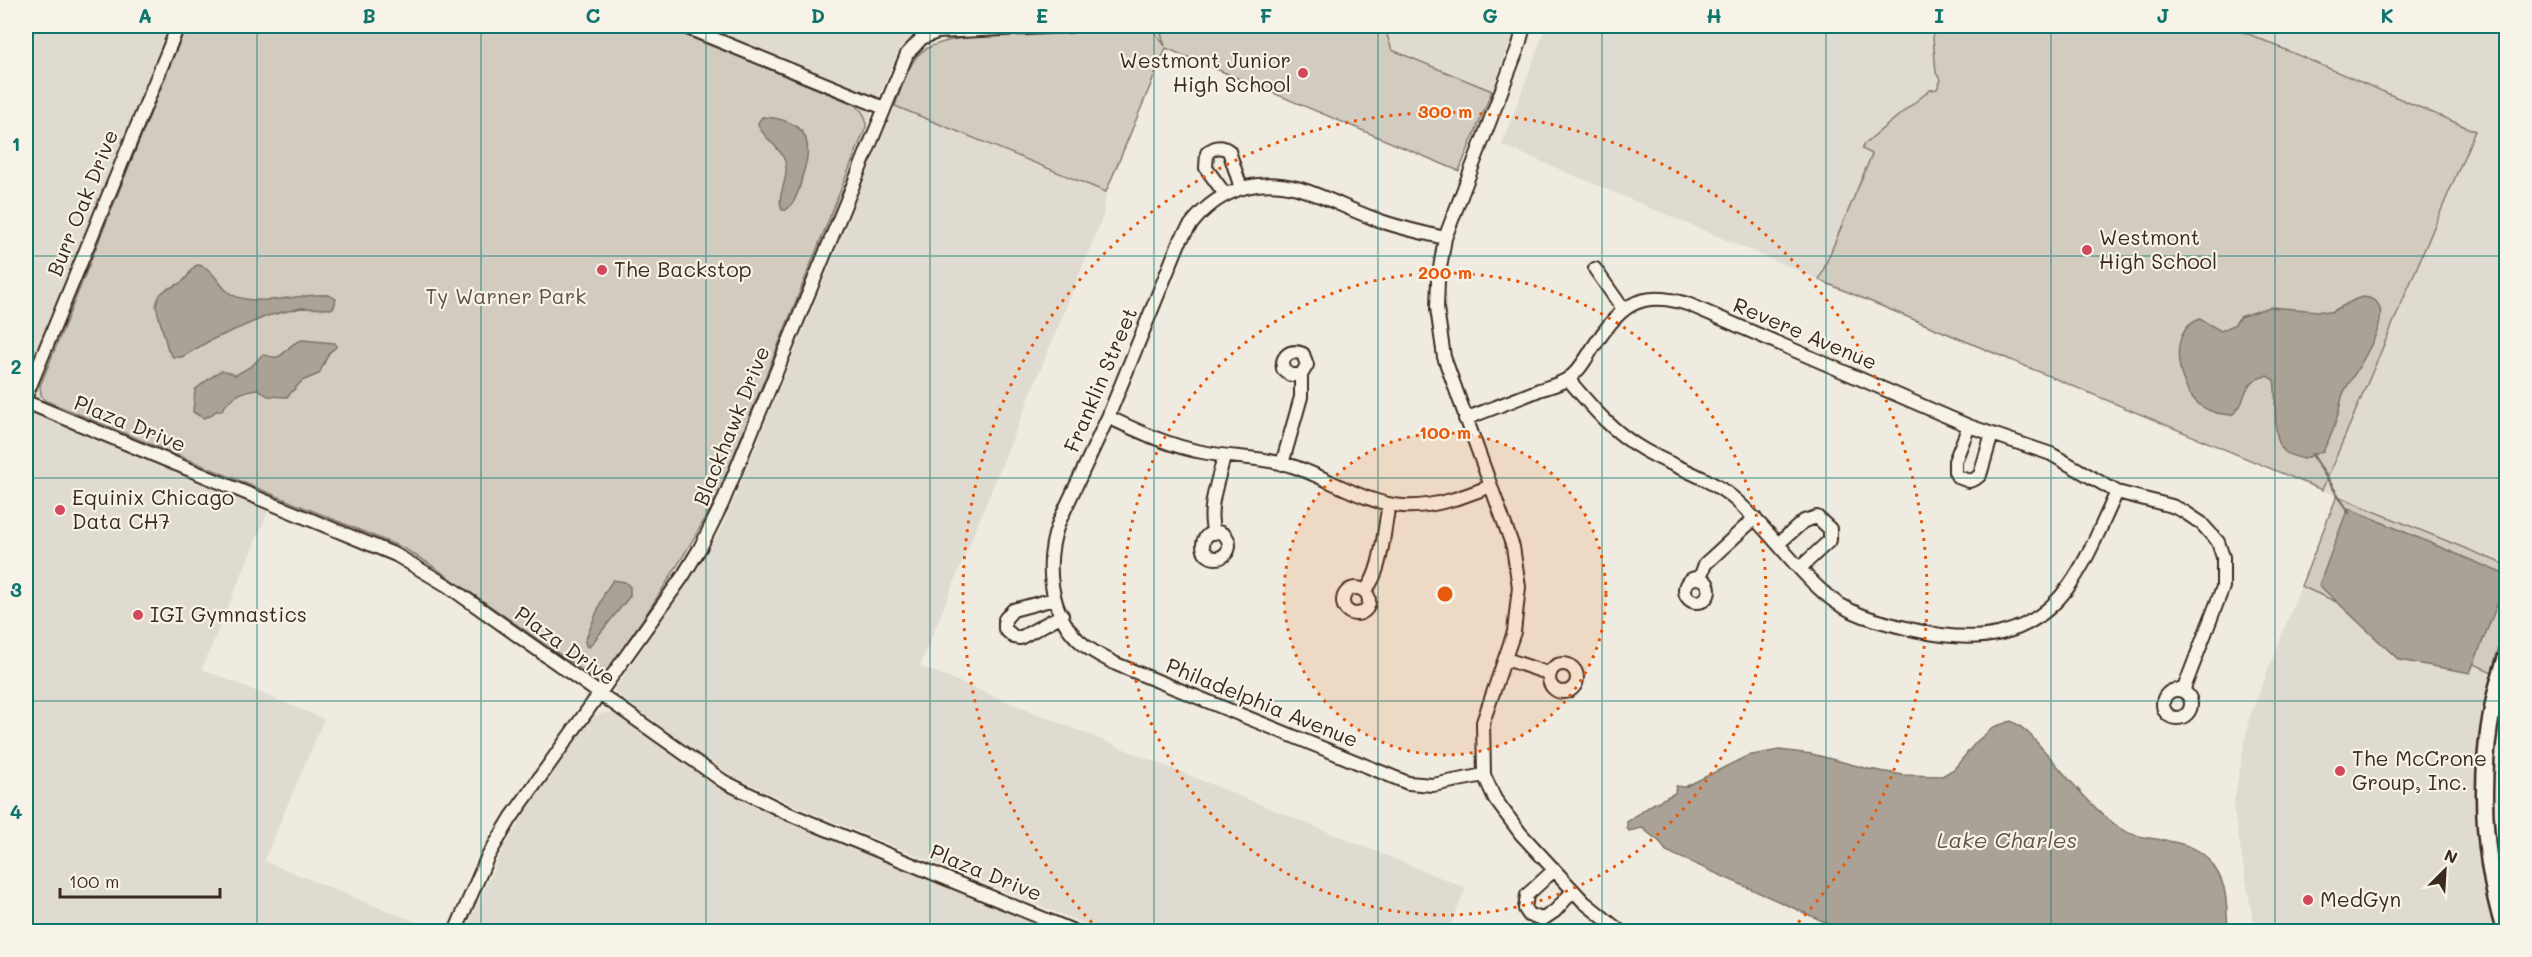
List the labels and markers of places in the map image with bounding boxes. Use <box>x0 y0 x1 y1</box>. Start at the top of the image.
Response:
place label: Westmont Junior High School <box>1119 46 1291 97</box>
marker: Westmont Junior High School <box>1296 66 1310 80</box>
place label: Westmont High School <box>2099 223 2217 274</box>
marker: Westmont High School <box>2080 243 2094 257</box>
place label: The Backstop <box>614 255 752 282</box>
marker: The Backstop <box>595 263 609 277</box>
place label: Equinix Chicago Data CH7 <box>72 483 234 534</box>
marker: Equinix Chicago Data CH7 <box>53 503 67 517</box>
centre of rings <box>1435 584 1455 604</box>
place label: IGI Gymnastics <box>150 600 307 627</box>
marker: IGI Gymnastics <box>131 608 145 622</box>
place label: The McCrone Group, Inc. <box>2352 744 2487 795</box>
marker: The McCrone Group, Inc. <box>2333 764 2347 778</box>
place label: MedGyn <box>2320 885 2401 912</box>
marker: MedGyn <box>2301 893 2315 907</box>

